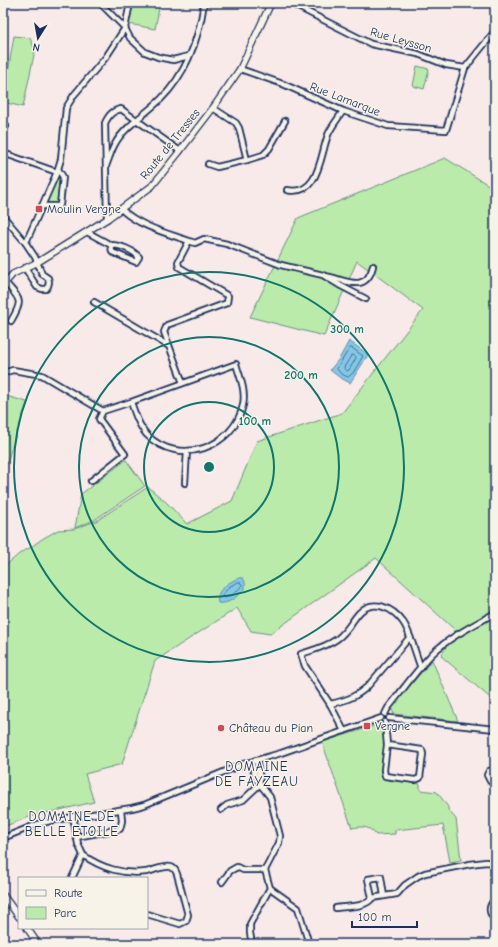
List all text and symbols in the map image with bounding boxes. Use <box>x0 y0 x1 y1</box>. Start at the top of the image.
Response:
north arrow <box>18 18 58 58</box>
street label: Rue Leysson <box>369 25 433 55</box>
text: N <box>31 40 41 54</box>
street label: Rue Lamarque <box>308 79 382 119</box>
street label: Route de Tresses <box>137 106 203 182</box>
place label: Moulin Vergne <box>47 202 121 216</box>
marker: Moulin Vergne <box>34 204 44 214</box>
text: 300 m <box>330 322 364 336</box>
text: 200 m <box>284 368 318 382</box>
text: 100 m <box>239 414 271 428</box>
centre of rings <box>202 460 216 474</box>
place label: Vergne <box>375 719 410 733</box>
place label: Château du Pian <box>229 721 313 735</box>
marker: Vergne <box>362 721 372 731</box>
marker: Château du Pian <box>216 723 226 733</box>
district label: DOMAINE DE FAYZEAU <box>215 759 299 789</box>
district label: DOMAINE DE BELLE ETOILE <box>25 809 119 839</box>
legend <box>18 877 148 929</box>
text: Route <box>54 886 83 900</box>
scale bar <box>352 903 417 929</box>
text: Parc <box>54 906 77 920</box>
text: 100 m <box>358 910 391 924</box>

